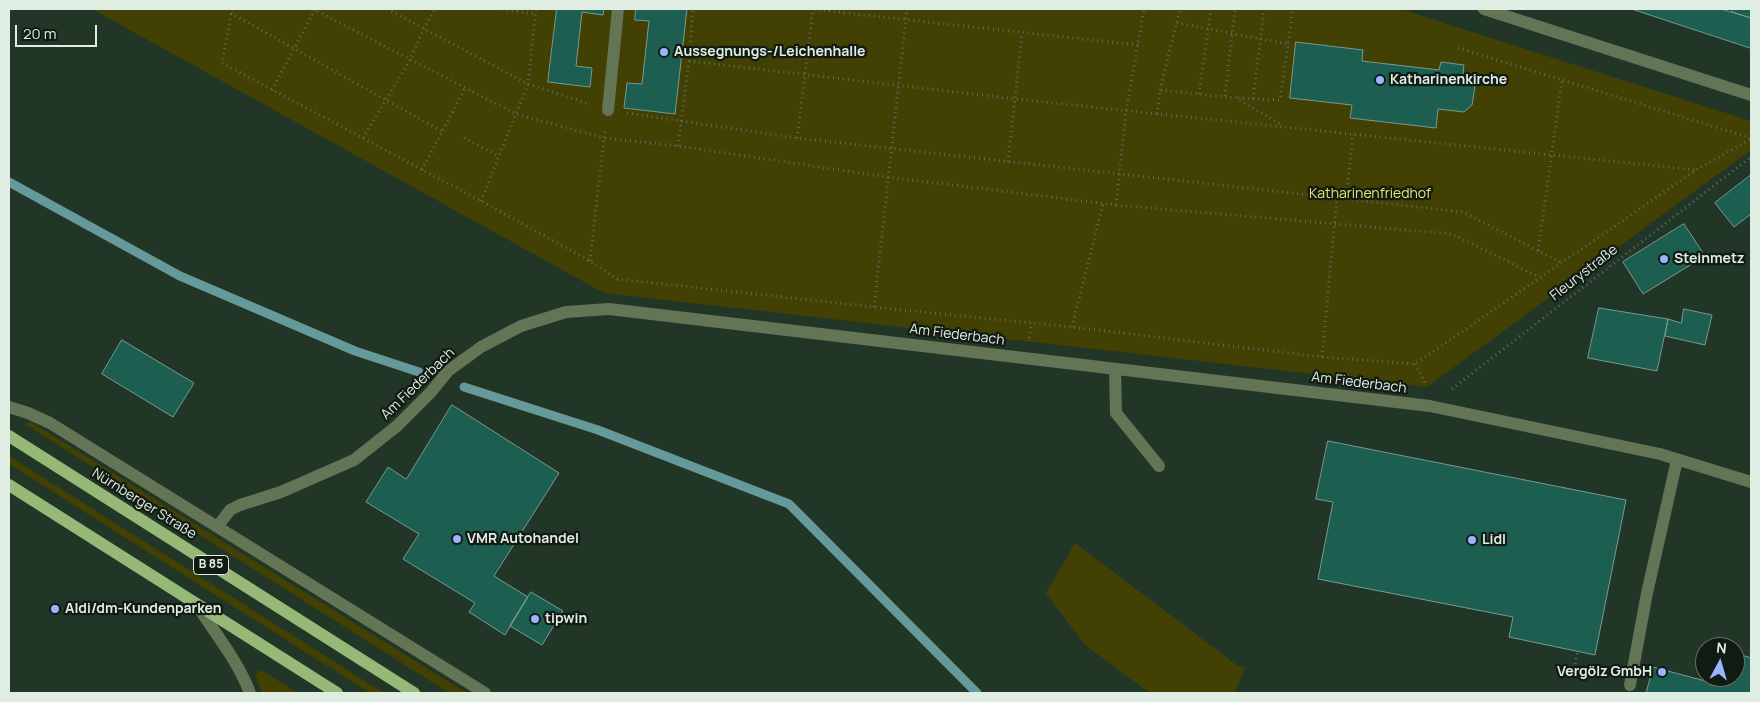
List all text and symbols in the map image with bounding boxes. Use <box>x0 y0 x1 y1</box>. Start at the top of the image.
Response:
scale bar <box>18 15 100 47</box>
text: 20 m <box>23 23 56 44</box>
place label: Aussegnungs-/Leichenhalle <box>674 44 865 60</box>
marker: Aussegnungs-/Leichenhalle <box>658 46 670 58</box>
place label: Katharinenkirche <box>1390 72 1507 88</box>
marker: Katharinenkirche <box>1374 74 1386 86</box>
park label: Katharinenfriedhof <box>1309 186 1431 202</box>
street label: Fleurystraße <box>1547 241 1621 305</box>
place label: Steinmetz <box>1674 251 1744 267</box>
marker: Steinmetz <box>1658 253 1670 265</box>
street label: Am Fiederbach <box>908 321 1006 349</box>
street label: Am Fiederbach <box>378 345 458 423</box>
street label: Am Fiederbach <box>1310 369 1408 397</box>
street label: Nürnberger Straße <box>89 465 199 543</box>
place label: VMR Autohandel <box>467 531 579 547</box>
place label: Lidl <box>1482 532 1506 548</box>
marker: VMR Autohandel <box>451 533 463 545</box>
marker: Lidl <box>1466 534 1478 546</box>
road number: B 85 <box>194 556 228 574</box>
place label: Aldi/dm-Kundenparken <box>65 601 222 617</box>
marker: Aldi/dm-Kundenparken <box>49 603 61 615</box>
place label: tipwin <box>545 611 587 627</box>
marker: tipwin <box>529 613 541 625</box>
north arrow <box>1695 637 1745 687</box>
text: N <box>1716 638 1728 658</box>
place label: Vergölz GmbH <box>1557 664 1652 680</box>
marker: Vergölz GmbH <box>1656 666 1668 678</box>

